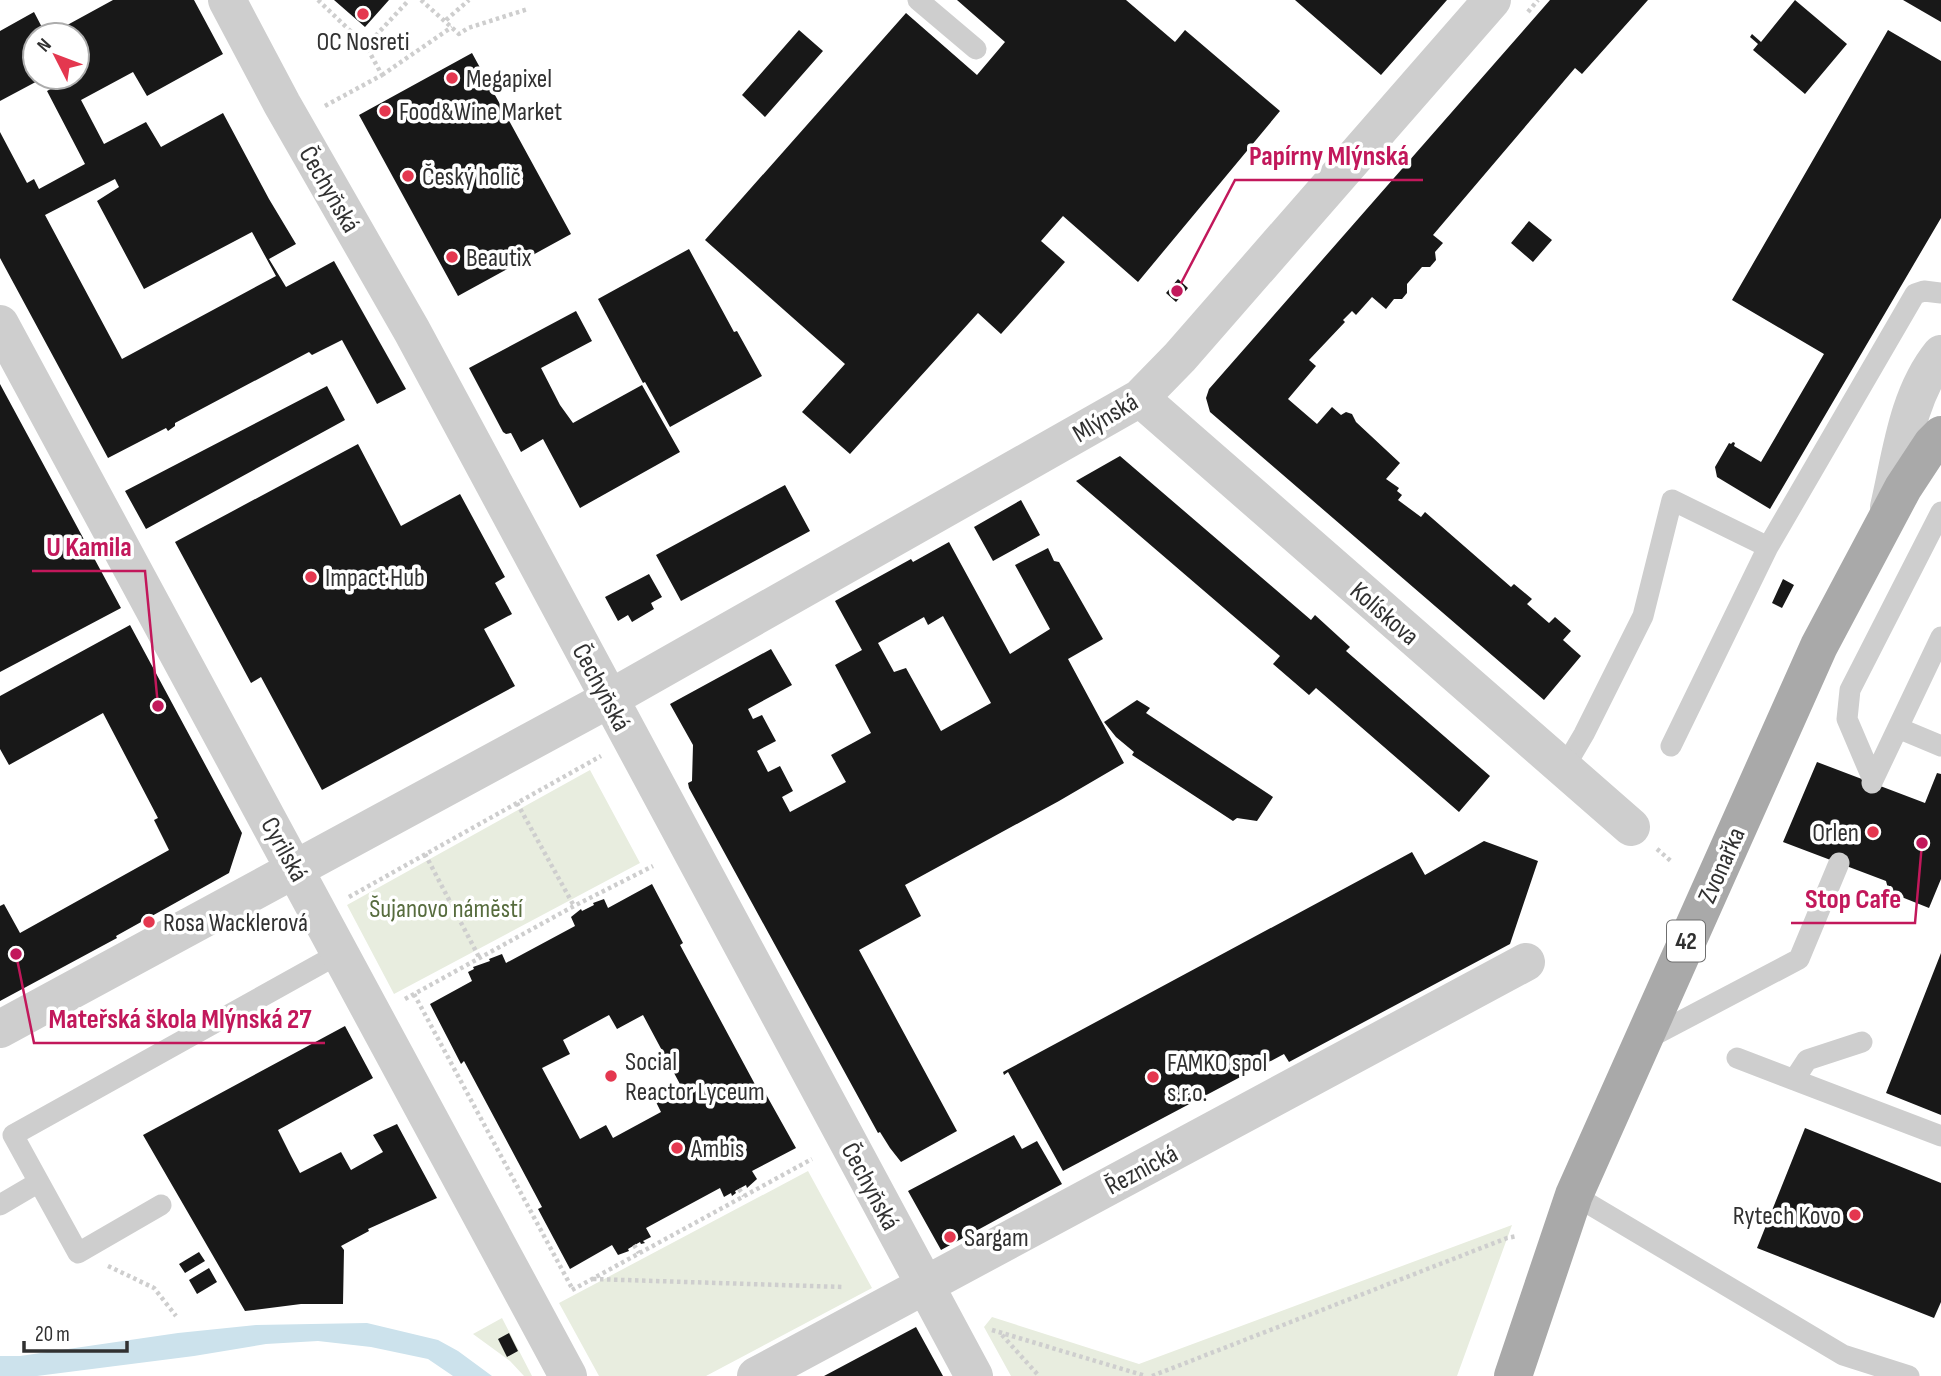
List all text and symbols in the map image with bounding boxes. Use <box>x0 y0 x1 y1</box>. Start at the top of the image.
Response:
marker: OC Nosreti <box>355 6 371 22</box>
north arrow <box>21 21 91 91</box>
place label: OC Nosreti <box>316 27 410 58</box>
text: N <box>33 34 56 57</box>
place label: Megapixel <box>466 64 552 95</box>
marker: Megapixel <box>444 70 460 86</box>
place label: Food&Wine Market <box>399 97 562 128</box>
marker: Food&Wine Market <box>377 103 393 119</box>
callout: Papírny Mlýnská <box>1235 131 1423 180</box>
text: Papírny Mlýnská <box>1249 140 1409 173</box>
street label: Čechyňská <box>292 141 366 239</box>
place label: Český holič <box>422 162 521 193</box>
marker: Český holič <box>400 168 416 184</box>
place label: Beautix <box>466 243 532 274</box>
marker: Beautix <box>444 249 460 265</box>
street label: Mlýnská <box>1067 387 1144 450</box>
callout: U Kamila <box>32 522 145 571</box>
text: U Kamila <box>46 531 132 564</box>
place label: Impact Hub <box>325 563 425 594</box>
marker: Impact Hub <box>303 569 319 585</box>
street label: Kolískova <box>1343 576 1425 652</box>
street label: Čechyňská <box>565 639 637 737</box>
street label: Cyrilská <box>253 812 314 887</box>
place label: Orlen <box>1812 818 1859 849</box>
street label: Zvonařka <box>1692 823 1753 908</box>
marker: Orlen <box>1865 824 1881 840</box>
callout: Stop Cafe <box>1791 874 1915 923</box>
text: Stop Cafe <box>1805 883 1901 916</box>
park label: Šujanovo náměstí <box>369 894 523 925</box>
place label: Rosa Wacklerová <box>163 908 308 939</box>
marker: Rosa Wacklerová <box>141 914 157 930</box>
road number: 42 <box>1667 920 1705 961</box>
callout: Mateřská škola Mlýnská 27 <box>34 994 325 1043</box>
text: Mateřská škola Mlýnská 27 <box>49 1003 312 1036</box>
place label: Social Reactor Lyceum <box>625 1047 765 1108</box>
place label: FAMKO spol s.r.o. <box>1167 1048 1267 1109</box>
marker: Social Reactor Lyceum <box>603 1068 619 1084</box>
marker: FAMKO spol s.r.o. <box>1145 1069 1161 1085</box>
place label: Ambis <box>690 1134 744 1165</box>
street label: Čechyňská <box>834 1138 906 1236</box>
street label: Řeznická <box>1100 1138 1183 1202</box>
marker: Ambis <box>669 1140 685 1156</box>
place label: Rytech Kovo <box>1733 1201 1841 1232</box>
marker: Rytech Kovo <box>1847 1207 1863 1223</box>
place label: Sargam <box>964 1223 1029 1254</box>
marker: Sargam <box>942 1229 958 1245</box>
scale bar <box>24 1310 128 1354</box>
text: 20 m <box>35 1322 70 1347</box>

